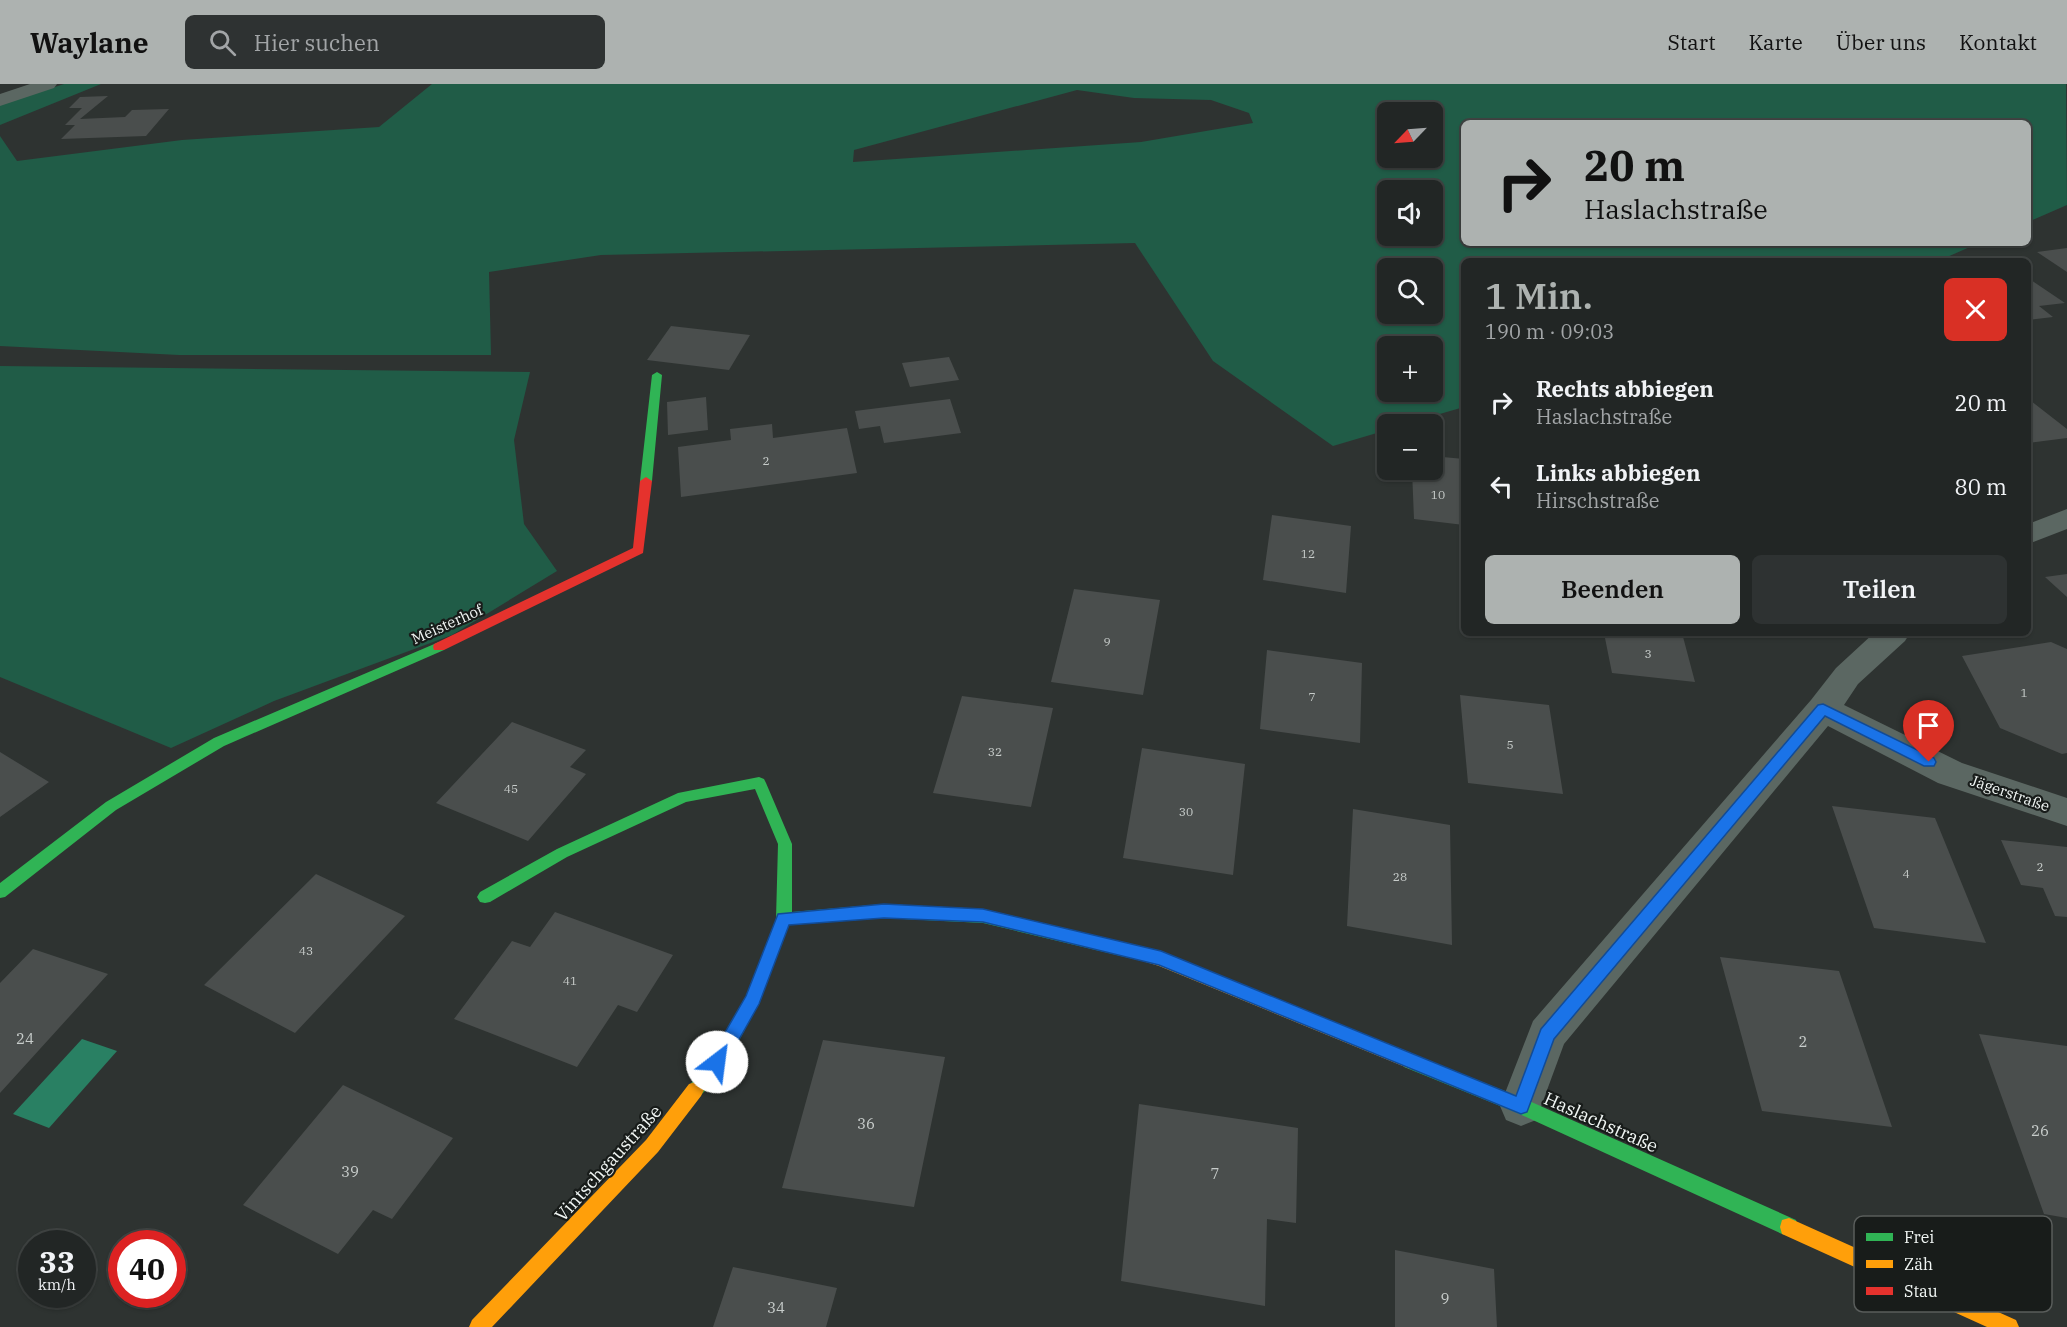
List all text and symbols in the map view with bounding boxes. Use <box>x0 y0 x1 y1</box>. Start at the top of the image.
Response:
search box <box>185 15 605 69</box>
text: Waylane <box>30 24 149 61</box>
icon: search <box>206 26 239 59</box>
text: Hier suchen <box>254 28 380 57</box>
text: Start <box>1667 28 1716 56</box>
text: Karte <box>1749 28 1803 56</box>
text: Über uns <box>1836 28 1926 56</box>
text: Kontakt <box>1959 28 2037 56</box>
north arrow <box>1377 102 1443 168</box>
map controls <box>1377 102 1443 480</box>
text: 20 m <box>1584 138 1685 193</box>
icon: right <box>1485 144 1563 222</box>
button: sound <box>1377 180 1443 246</box>
text: Haslachstraße <box>1584 191 1768 226</box>
button: search <box>1377 258 1443 324</box>
text: 1 Min. <box>1485 272 1593 319</box>
button: close <box>1944 278 2007 341</box>
text: 190 m · 09:03 <box>1485 318 1614 345</box>
button: + <box>1377 336 1443 402</box>
text: Rechts abbiegen <box>1536 374 1714 403</box>
icon: right <box>1485 386 1518 419</box>
text: 20 m <box>1955 388 2007 417</box>
text: Haslachstraße <box>1536 403 1672 430</box>
button: − <box>1377 414 1443 480</box>
house number: 2 <box>762 453 770 468</box>
text: Links abbiegen <box>1536 458 1701 487</box>
icon: left <box>1485 470 1518 503</box>
text: 80 m <box>1955 472 2007 501</box>
house number: 10 <box>1431 487 1445 502</box>
text: Hirschstraße <box>1536 487 1659 514</box>
house number: 12 <box>1301 546 1315 561</box>
button: Beenden <box>1485 555 1740 624</box>
button: Teilen <box>1752 555 2007 624</box>
street label: Meisterhof <box>408 600 486 648</box>
house number: 9 <box>1103 634 1111 649</box>
house number: 3 <box>1644 646 1652 661</box>
house number: 1 <box>2020 685 2028 700</box>
house number: 7 <box>1308 689 1316 704</box>
pin <box>1903 700 1954 762</box>
icon: arrive <box>1912 709 1945 742</box>
house number: 5 <box>1506 737 1514 752</box>
house number: 32 <box>988 744 1002 759</box>
street label: Jägerstraße <box>1968 771 2052 815</box>
house number: 45 <box>504 781 518 796</box>
house number: 30 <box>1179 804 1193 819</box>
house number: 2 <box>2036 859 2044 874</box>
house number: 4 <box>1902 866 1910 881</box>
house number: 28 <box>1393 869 1407 884</box>
house number: 43 <box>299 943 313 958</box>
house number: 41 <box>563 973 577 988</box>
house number: 24 <box>16 1029 34 1048</box>
position arrow <box>685 1030 749 1094</box>
house number: 2 <box>1798 1032 1808 1051</box>
street label: Haslachstraße <box>1540 1087 1662 1157</box>
street label: Vintschgaustraße <box>550 1100 666 1226</box>
house number: 36 <box>857 1114 875 1133</box>
house number: 26 <box>2031 1121 2049 1140</box>
house number: 39 <box>341 1162 359 1181</box>
house number: 7 <box>1210 1164 1220 1183</box>
legend <box>1854 1216 2052 1312</box>
text: Frei <box>1904 1227 1934 1247</box>
speed limit sign: 40 <box>108 1230 186 1308</box>
text: 33 <box>39 1242 75 1281</box>
text: Zäh <box>1904 1254 1933 1274</box>
text: km/h <box>38 1275 76 1294</box>
text: Stau <box>1904 1281 1938 1301</box>
house number: 9 <box>1440 1289 1450 1308</box>
house number: 34 <box>767 1298 785 1317</box>

